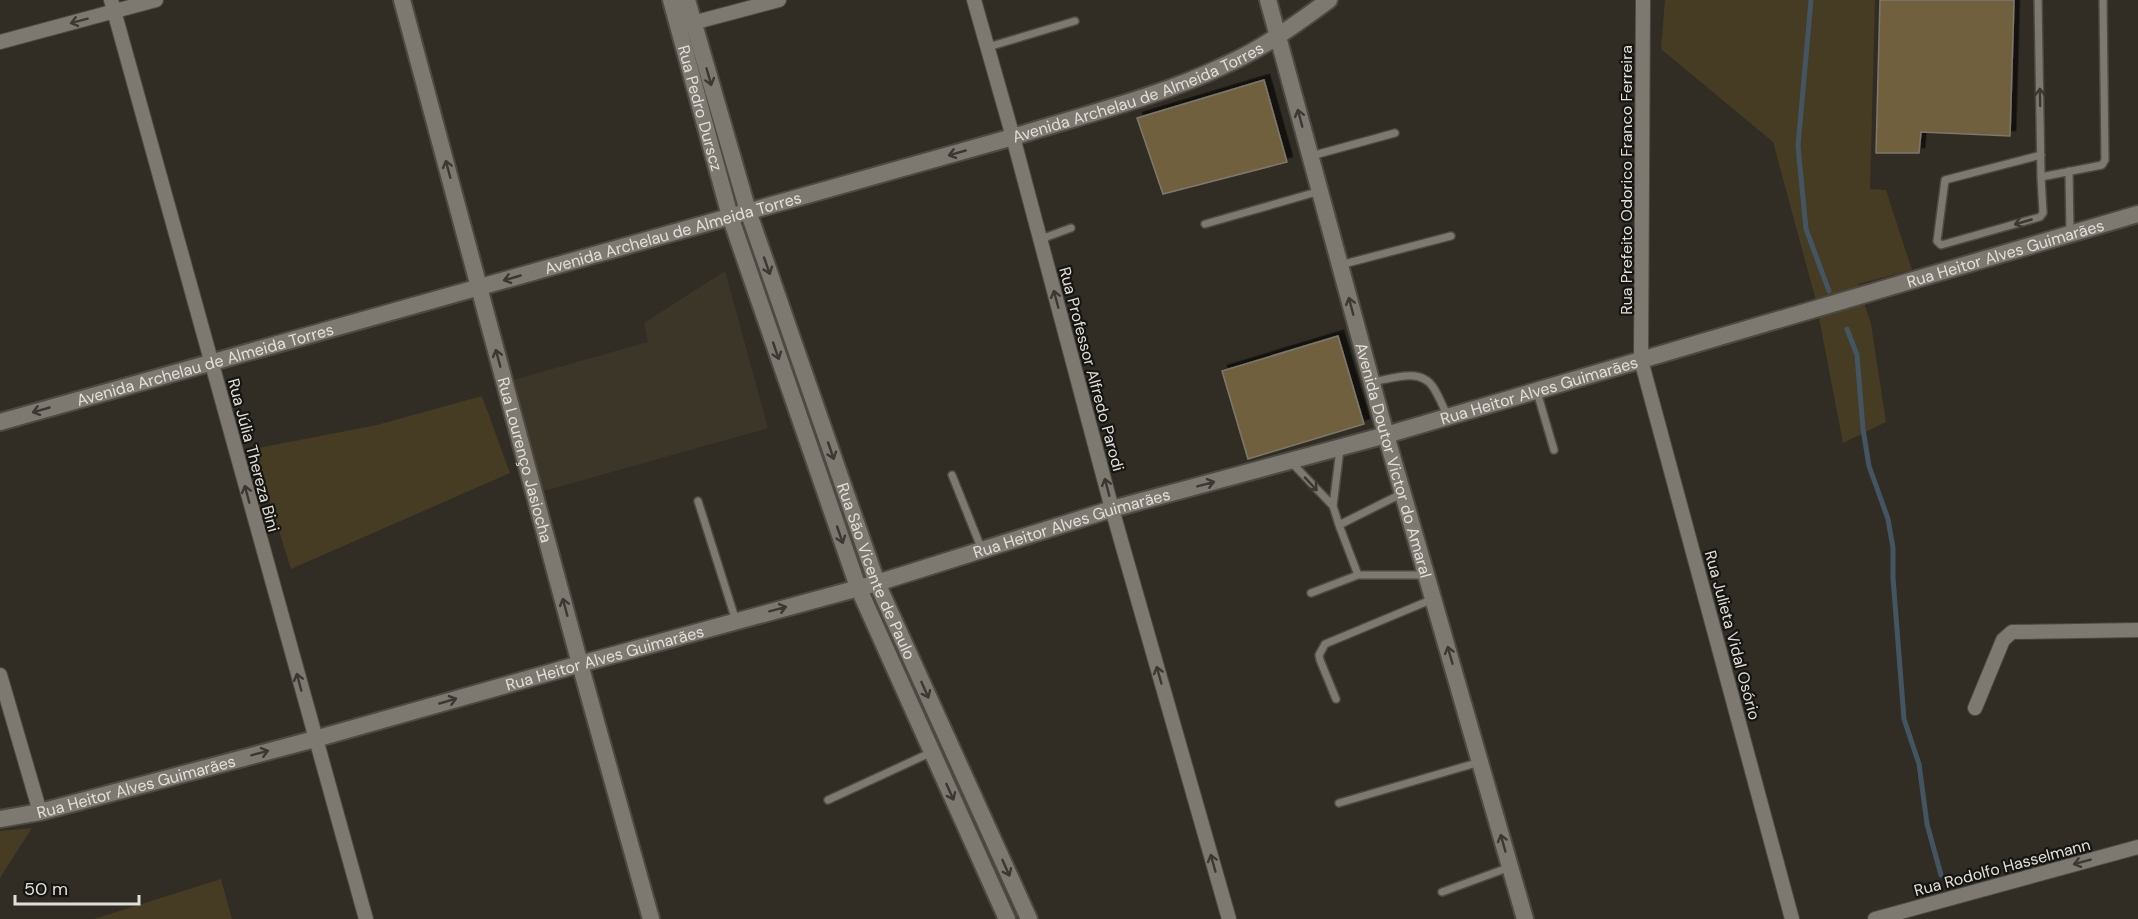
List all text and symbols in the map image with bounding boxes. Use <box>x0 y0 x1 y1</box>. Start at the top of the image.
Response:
one-way arrow <box>70 15 89 27</box>
street label: Avenida Archelau de Almeida Torres <box>1010 37 1267 148</box>
street label: Rua Pedro Durscz <box>673 43 727 173</box>
street label: Rua Prefeito Odorico Franco Ferreira <box>1616 45 1637 315</box>
one-way arrow <box>704 67 715 86</box>
one-way arrow <box>2034 87 2046 107</box>
one-way arrow <box>1294 108 1305 127</box>
one-way arrow <box>948 148 967 159</box>
one-way arrow <box>441 160 453 179</box>
street label: Avenida Archelau de Almeida Torres <box>542 187 804 279</box>
street label: Rua Heitor Alves Guimarães <box>1904 215 2107 292</box>
one-way arrow <box>2014 217 2033 228</box>
one-way arrow <box>763 256 774 275</box>
street label: Rua Professor Alfredo Parodi <box>1054 265 1129 474</box>
one-way arrow <box>503 273 522 284</box>
one-way arrow <box>1050 290 1062 309</box>
one-way arrow <box>1345 297 1356 316</box>
street label: Avenida Archelau de Almeida Torres <box>74 319 336 411</box>
street label: Avenida Doutor Victor do Amaral <box>1350 340 1436 580</box>
one-way arrow <box>772 341 783 360</box>
one-way arrow <box>492 349 503 368</box>
street label: Rua Heitor Alves Guimarães <box>1438 352 1640 429</box>
street label: Rua Lourenço Jasiocha <box>493 375 557 545</box>
street label: Rua Júlia Thereza Bini <box>223 376 284 534</box>
one-way arrow <box>32 405 51 417</box>
one-way arrow <box>827 441 838 459</box>
one-way arrow <box>1304 476 1319 491</box>
one-way arrow <box>1197 477 1216 489</box>
one-way arrow <box>1100 478 1112 497</box>
street label: Rua São Vicente de Paulo <box>832 480 920 663</box>
street label: Rua Heitor Alves Guimarães <box>971 484 1172 563</box>
one-way arrow <box>241 485 253 504</box>
one-way arrow <box>836 525 847 544</box>
street label: Rua Julieta Vidal Osório <box>1700 548 1765 722</box>
one-way arrow <box>558 598 570 617</box>
one-way arrow <box>768 603 787 615</box>
street label: Rua Heitor Alves Guimarães <box>503 621 706 696</box>
one-way arrow <box>1443 646 1455 665</box>
one-way arrow <box>1153 666 1165 685</box>
one-way arrow <box>293 673 305 692</box>
one-way arrow <box>920 681 932 699</box>
one-way arrow <box>438 695 457 706</box>
one-way arrow <box>250 747 269 758</box>
street label: Rua Heitor Alves Guimarães <box>35 751 238 823</box>
one-way arrow <box>945 782 956 800</box>
one-way arrow <box>1497 833 1508 852</box>
street label: Rua Rodolfo Hasselmann <box>1912 834 2093 901</box>
one-way arrow <box>1207 854 1218 873</box>
one-way arrow <box>2072 857 2091 869</box>
one-way arrow <box>1001 859 1012 877</box>
scale bar <box>15 868 140 906</box>
text: 50 m <box>24 877 68 901</box>

